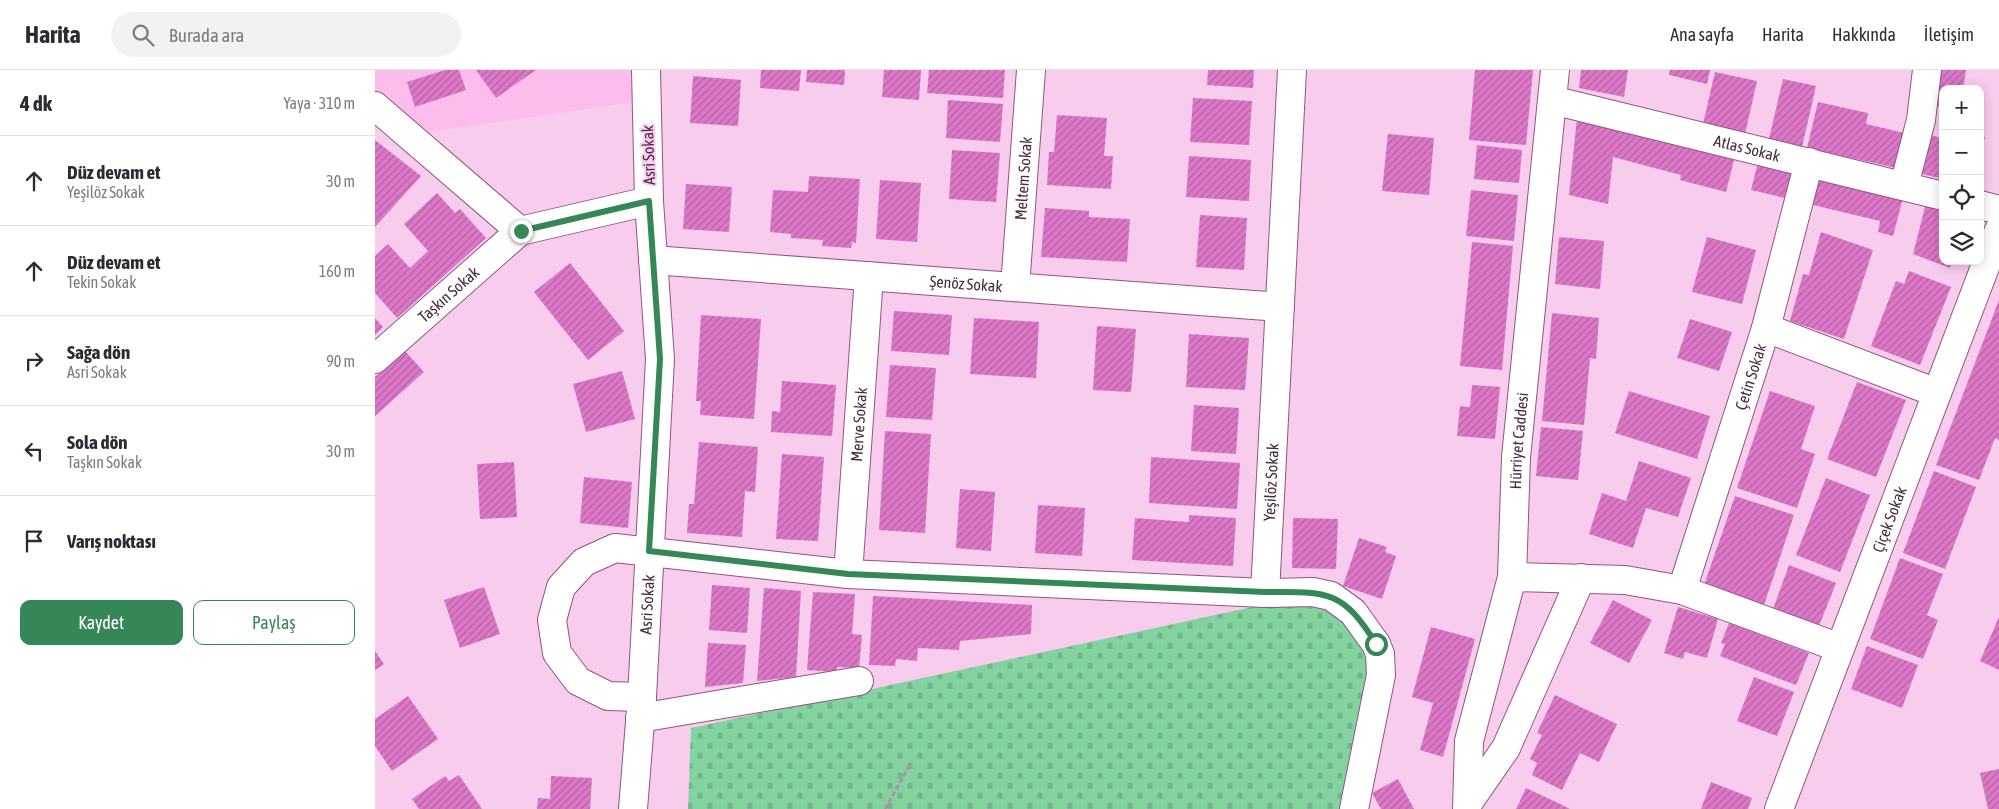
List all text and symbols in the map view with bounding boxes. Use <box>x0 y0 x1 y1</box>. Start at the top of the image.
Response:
search box <box>111 12 461 57</box>
text: Harita <box>25 21 81 48</box>
icon: search <box>129 21 157 49</box>
text: Burada ara <box>169 24 244 46</box>
text: Ana sayfa <box>1670 24 1734 45</box>
text: Harita <box>1762 24 1804 45</box>
text: Hakkında <box>1832 24 1896 45</box>
text: İletişim <box>1924 24 1974 45</box>
map controls <box>1939 85 1984 265</box>
button: + <box>1939 85 1984 130</box>
text: 4 dk <box>20 91 52 115</box>
text: Yaya · 310 m <box>283 94 355 112</box>
street label: Asri Sokak <box>638 125 658 185</box>
button: − <box>1939 130 1984 175</box>
street label: Atlas Sokak <box>1712 131 1782 165</box>
street label: Meltem Sokak <box>1011 136 1035 221</box>
text: Düz devam et <box>67 161 161 183</box>
icon: ahead <box>20 167 48 195</box>
text: 30 m <box>326 172 355 190</box>
button: locate <box>1939 175 1984 220</box>
text: Yeşilöz Sokak <box>67 183 145 201</box>
route end <box>510 220 533 243</box>
button: layers <box>1939 220 1984 265</box>
text: Düz devam et <box>67 251 161 273</box>
icon: ahead <box>20 257 48 285</box>
text: 160 m <box>319 262 355 280</box>
street label: Taşkın Sokak <box>414 263 483 326</box>
street label: Şenöz Sokak <box>929 272 1003 295</box>
text: Tekin Sokak <box>67 273 136 291</box>
text: Sağa dön <box>67 341 130 363</box>
street label: Çetin Sokak <box>1731 341 1769 412</box>
icon: right <box>20 347 48 375</box>
text: 90 m <box>326 352 355 370</box>
text: Asri Sokak <box>67 363 127 381</box>
street label: Merve Sokak <box>847 387 870 462</box>
street label: Hürriyet Caddesi <box>1506 391 1531 489</box>
text: Sola dön <box>67 431 128 453</box>
icon: left <box>20 437 48 465</box>
text: 30 m <box>326 442 355 460</box>
street label: Yeşilöz Sokak <box>1260 443 1282 522</box>
text: Taşkın Sokak <box>67 453 142 471</box>
street label: Çiçek Sokak <box>1868 484 1910 555</box>
icon: arrive <box>20 527 48 555</box>
text: Varış noktası <box>67 530 156 552</box>
street label: Asri Sokak <box>636 574 658 635</box>
button: Kaydet <box>20 600 183 645</box>
button: Paylaş <box>193 600 355 645</box>
route start <box>1365 633 1388 656</box>

